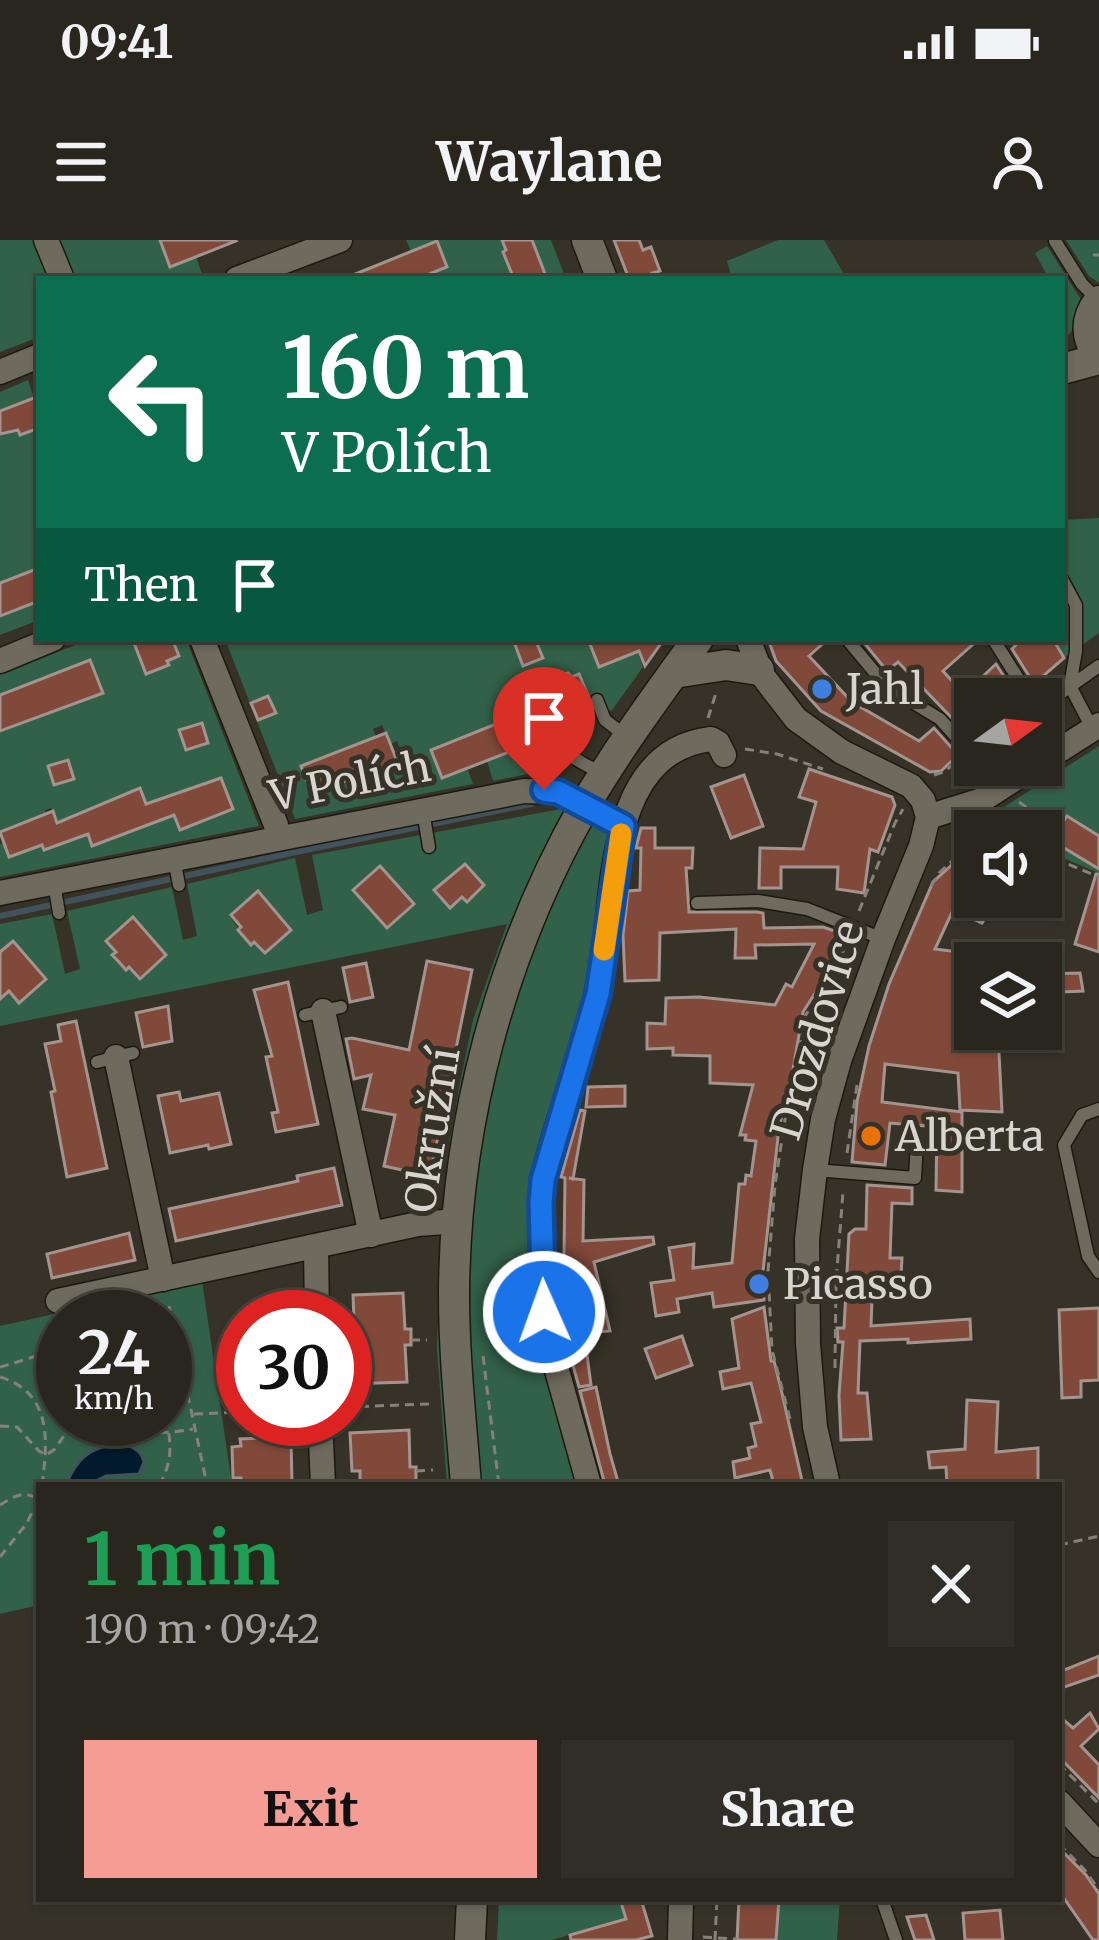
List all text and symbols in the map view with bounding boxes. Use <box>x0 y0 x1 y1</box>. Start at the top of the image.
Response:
text: 09:41 <box>60 14 173 70</box>
text: Waylane <box>436 128 663 196</box>
icon: menu <box>48 129 114 195</box>
icon: person <box>985 129 1051 195</box>
text: 160 m <box>282 315 529 421</box>
icon: left <box>84 324 240 480</box>
text: V Polích <box>282 419 492 487</box>
icon: arrive <box>222 552 288 618</box>
text: Then <box>84 557 198 613</box>
place label: Jahl <box>845 663 924 715</box>
pin <box>493 667 595 790</box>
marker: Jahl <box>809 676 835 702</box>
north arrow <box>954 678 1062 786</box>
map controls <box>954 678 1062 1050</box>
icon: arrive <box>511 685 577 751</box>
street label: V Polích <box>264 740 435 822</box>
button: sound <box>954 810 1062 918</box>
street label: Drozdovice <box>759 914 875 1146</box>
button: layers <box>954 942 1062 1050</box>
street label: Okružní <box>393 1042 471 1216</box>
place label: Alberta <box>894 1110 1044 1162</box>
marker: Alberta <box>858 1123 884 1149</box>
position arrow <box>481 1249 607 1375</box>
place label: Picasso <box>783 1258 933 1310</box>
marker: Picasso <box>746 1271 772 1297</box>
speed limit sign: 30 <box>216 1290 372 1446</box>
text: 24 <box>78 1315 150 1390</box>
text: km/h <box>74 1379 154 1417</box>
text: 1 min <box>84 1514 280 1605</box>
button: close <box>888 1521 1014 1647</box>
text: 190 m · 09:42 <box>84 1605 320 1654</box>
button: Exit <box>84 1740 537 1878</box>
button: Share <box>561 1740 1014 1878</box>

